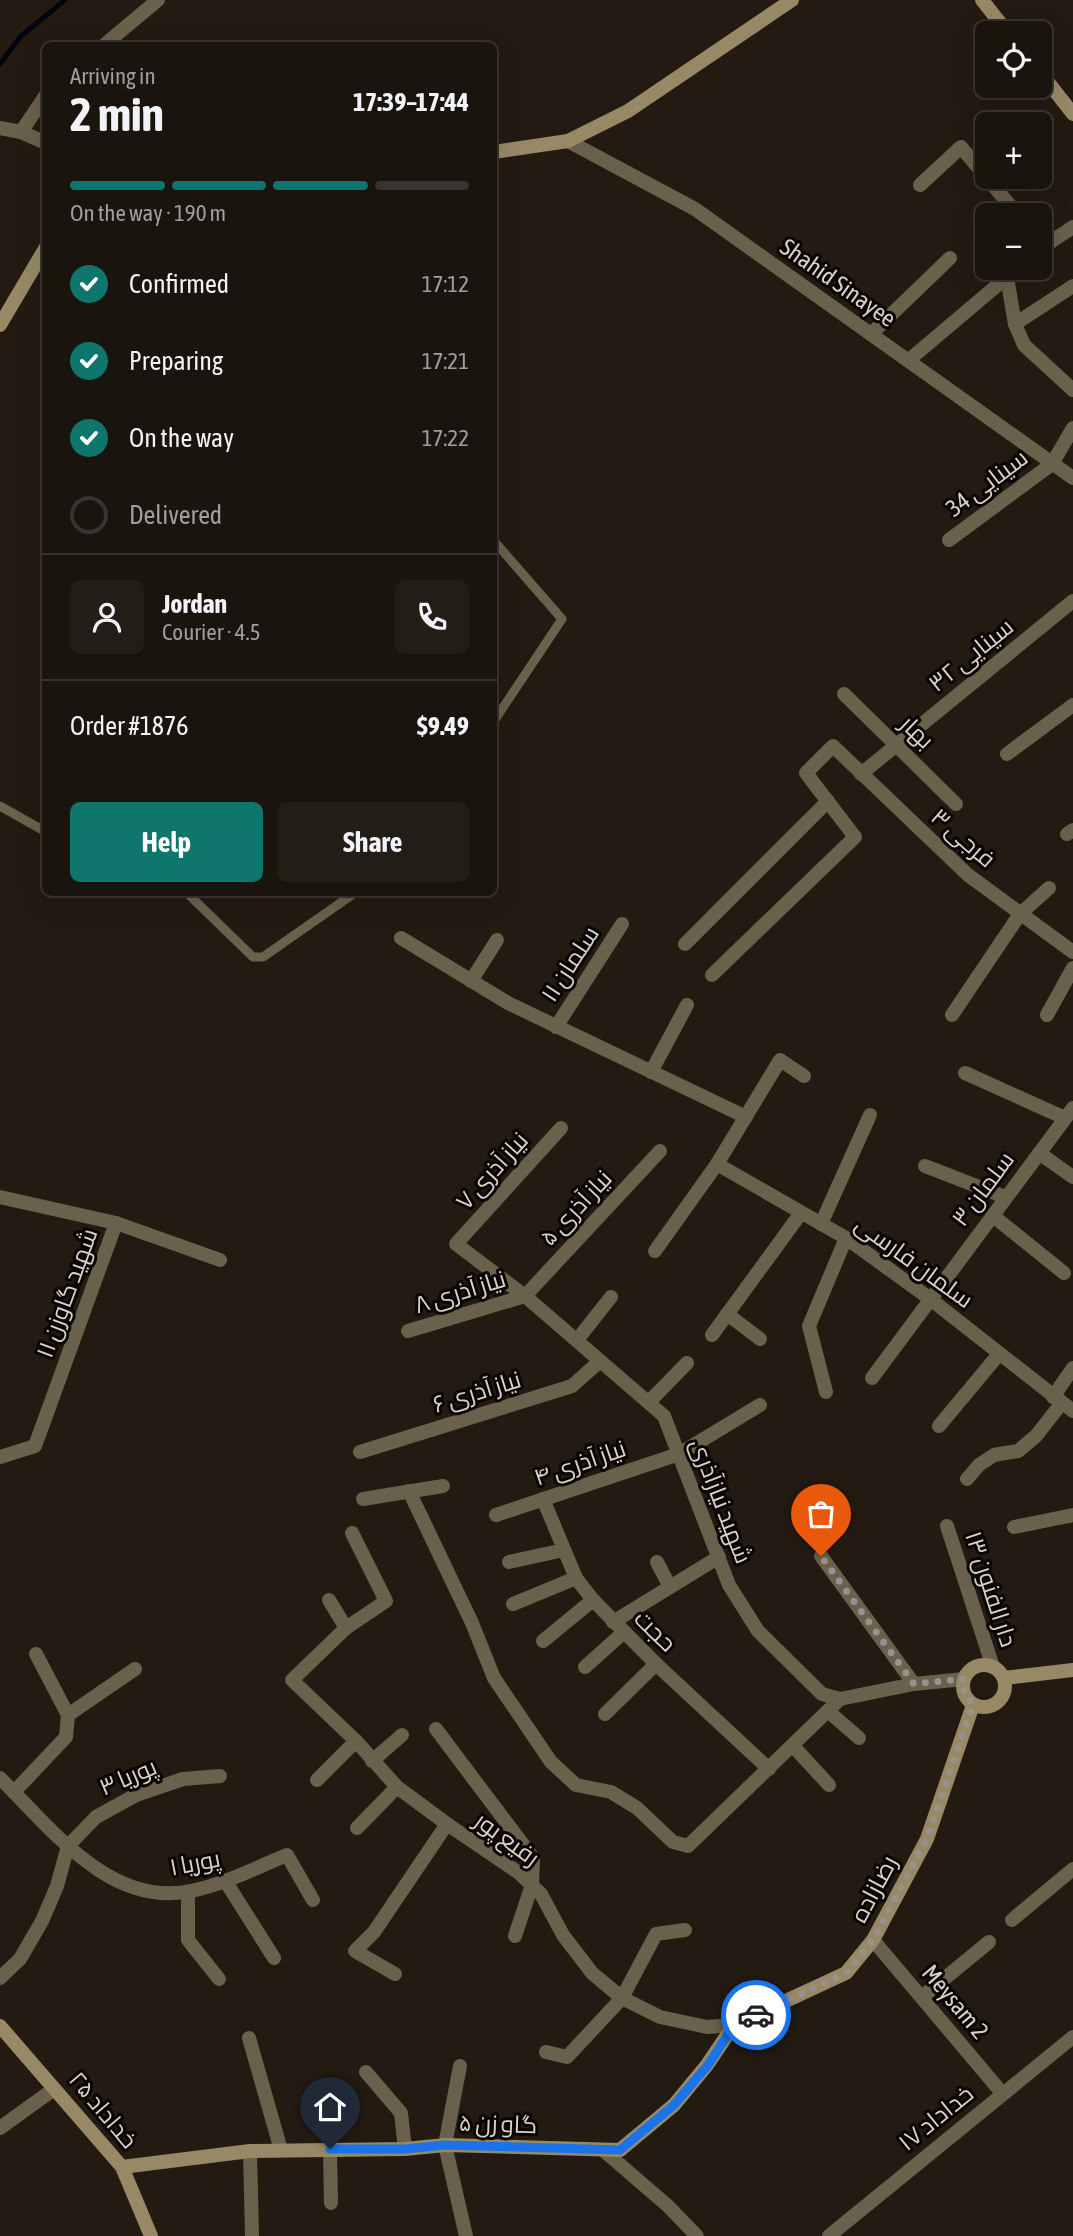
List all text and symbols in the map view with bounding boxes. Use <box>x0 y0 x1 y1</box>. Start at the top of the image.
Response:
map controls <box>975 21 1052 280</box>
button: locate <box>975 21 1052 98</box>
text: Arriving in <box>70 63 156 89</box>
text: 17:39–17:44 <box>353 87 469 117</box>
text: 2 min <box>70 88 164 141</box>
button: + <box>975 112 1052 189</box>
text: On the way · 190 m <box>70 200 226 226</box>
button: − <box>975 203 1052 280</box>
street label: Shahid Sinayee <box>775 233 901 332</box>
icon: check <box>70 265 108 303</box>
text: Confirmed <box>129 269 229 299</box>
text: 17:12 <box>422 271 469 297</box>
icon: check <box>70 342 108 380</box>
text: Preparing <box>129 346 223 376</box>
text: 17:21 <box>422 348 469 374</box>
icon: check <box>70 419 108 457</box>
text: On the way <box>129 423 234 453</box>
text: 17:22 <box>422 425 469 451</box>
street label: سینایی 34 <box>941 443 1033 523</box>
text: Delivered <box>129 500 222 530</box>
button: person <box>70 580 144 654</box>
button: phone <box>395 580 469 654</box>
text: Jordan <box>162 589 227 619</box>
street label: سینایی ۳۲ <box>923 612 1019 698</box>
text: Courier · 4.5 <box>162 619 261 645</box>
street label: بهار <box>893 708 940 754</box>
text: Order #1876 <box>70 711 189 741</box>
text: $9.49 <box>417 711 469 741</box>
button: Help <box>70 802 263 882</box>
button: Share <box>277 802 469 882</box>
street label: فرجی ۳ <box>925 803 1001 873</box>
street label: سلمان ۱۱ <box>535 921 605 1007</box>
street label: نیاز آذری ۷ <box>450 1127 534 1215</box>
street label: سلمان ۳ <box>946 1146 1020 1232</box>
street label: نیاز آذری ۵ <box>534 1165 618 1251</box>
street label: سلمان فارسی <box>850 1210 978 1314</box>
street label: شهید گاوزن ۱۱ <box>31 1224 103 1362</box>
street label: نیاز آذری ۸ <box>411 1265 509 1319</box>
street label: نیاز آذری ۶ <box>429 1365 525 1419</box>
street label: نیاز آذری ۴ <box>530 1434 630 1492</box>
street label: شهید نیازآذری <box>684 1435 758 1567</box>
pin <box>791 1484 851 1556</box>
icon: bag <box>802 1495 840 1533</box>
street label: دار الفنون ۱۳ <box>959 1528 1023 1650</box>
street label: حجت <box>629 1604 682 1657</box>
street label: پوریا ۳ <box>95 1752 162 1803</box>
street label: رفیع پور <box>466 1805 545 1873</box>
street label: پوریا ۱ <box>167 1844 224 1884</box>
street label: رضازاده <box>845 1851 902 1927</box>
street label: Meysam 2 <box>917 1959 994 2044</box>
courier <box>721 1980 791 2050</box>
icon: car <box>737 1996 775 2034</box>
street label: خداداد ۲۵ <box>64 2066 143 2153</box>
pin <box>300 2077 360 2149</box>
street label: خداداد ۱۷ <box>893 2079 978 2156</box>
icon: home <box>311 2088 349 2126</box>
street label: گاو زن ۵ <box>458 2109 538 2139</box>

